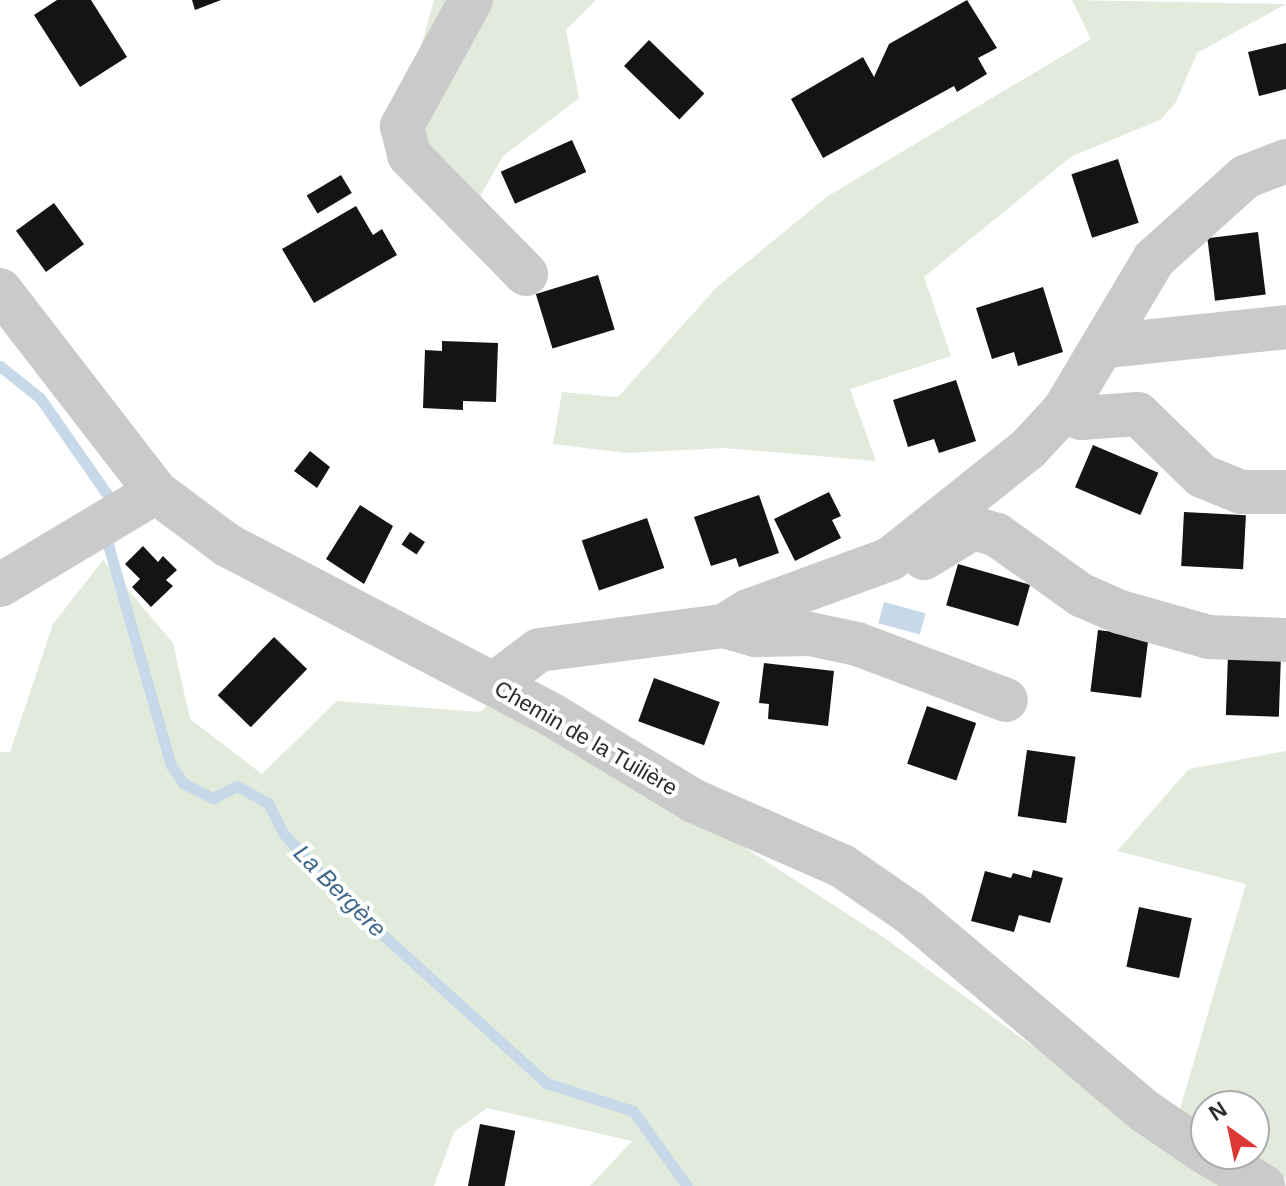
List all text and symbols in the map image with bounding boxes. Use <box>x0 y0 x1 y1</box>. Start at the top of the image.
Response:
street label: Chemin de la Tuilière <box>490 675 682 801</box>
water label: La Bergère <box>288 839 392 943</box>
north arrow <box>1190 1090 1270 1170</box>
text: N <box>1204 1096 1231 1126</box>

